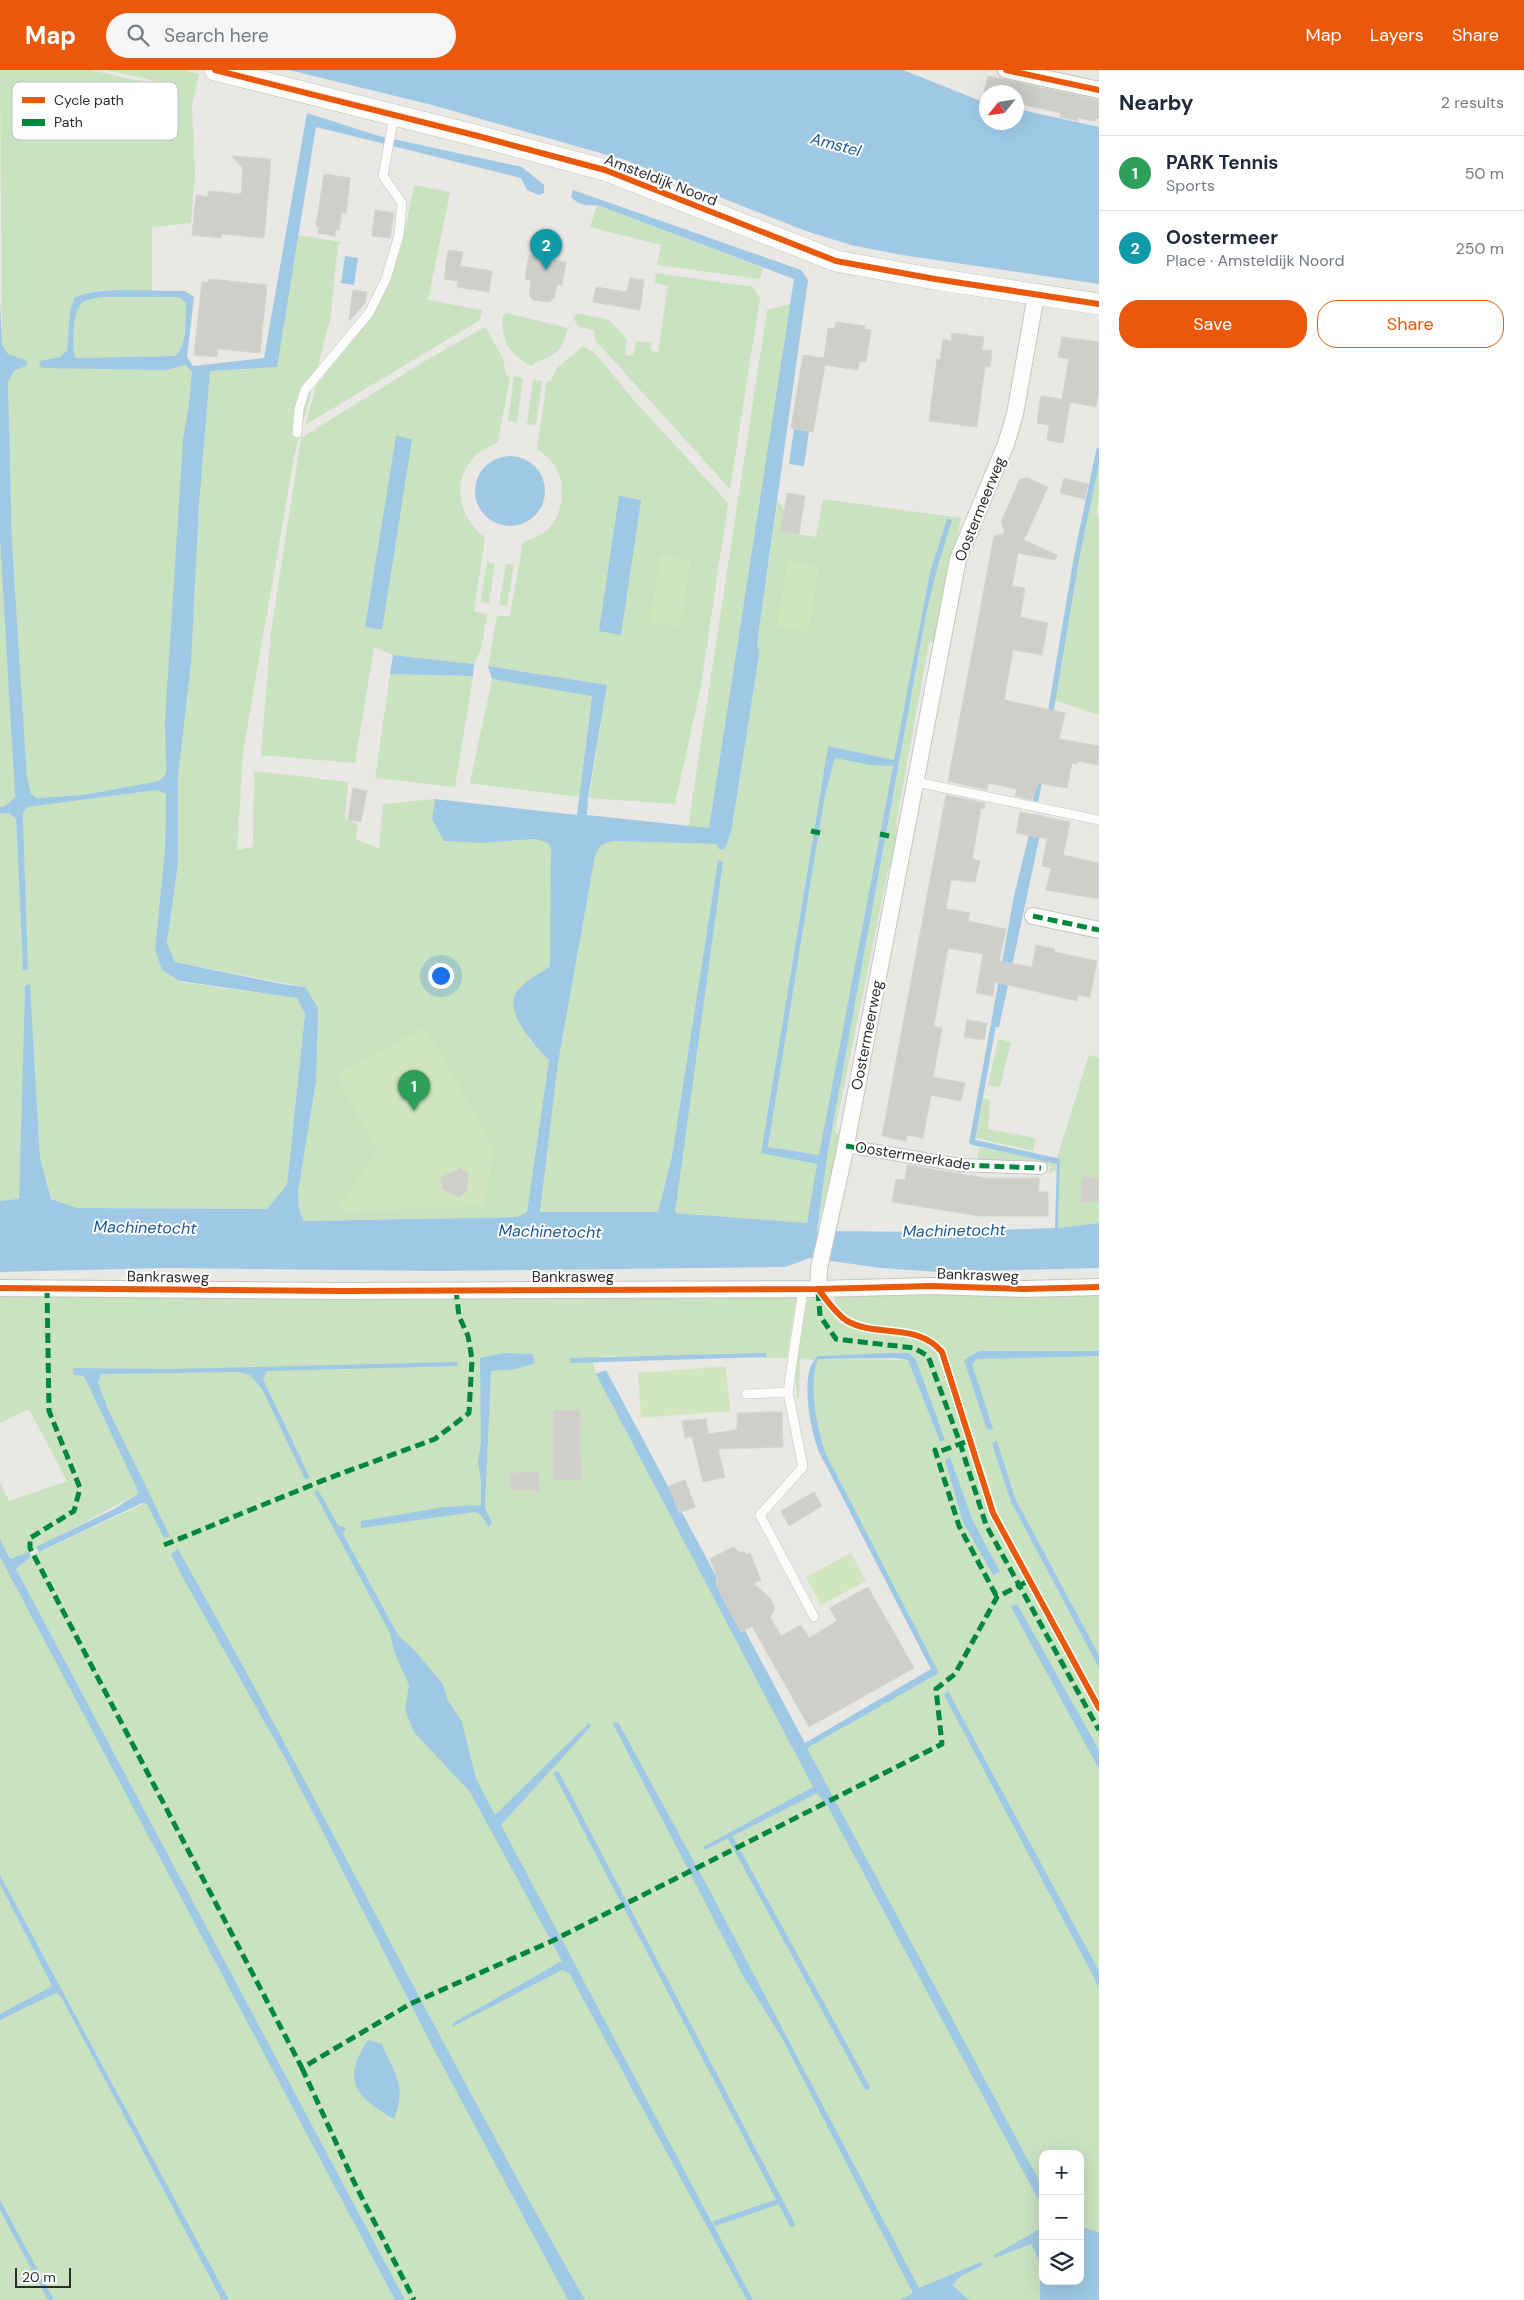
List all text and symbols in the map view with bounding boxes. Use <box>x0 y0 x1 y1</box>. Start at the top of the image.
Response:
search box <box>106 13 456 58</box>
text: Map <box>25 20 76 51</box>
icon: search <box>124 21 152 49</box>
text: Search here <box>164 23 269 48</box>
text: Map <box>1306 23 1342 47</box>
text: Layers <box>1370 23 1424 47</box>
text: Share <box>1452 23 1499 47</box>
legend <box>12 82 178 140</box>
north arrow <box>979 85 1024 130</box>
text: Nearby <box>1119 89 1193 117</box>
text: Cycle path <box>54 91 124 109</box>
text: 2 results <box>1441 92 1504 113</box>
text: Path <box>54 113 83 131</box>
water label: Amstel <box>807 127 864 161</box>
street label: Amsteldijk Noord <box>602 149 720 211</box>
text: PARK Tennis <box>1166 150 1278 175</box>
text: 1 <box>1132 163 1138 184</box>
text: 50 m <box>1465 163 1504 184</box>
text: Sports <box>1166 175 1215 196</box>
text: Oostermeer <box>1166 225 1278 250</box>
pin: 2 <box>530 229 562 270</box>
text: 2 <box>1130 238 1140 259</box>
text: 250 m <box>1456 238 1504 259</box>
text: Place · Amsteldijk Noord <box>1166 250 1345 271</box>
button: Save <box>1119 300 1307 348</box>
button: Share <box>1317 300 1504 348</box>
street label: Oostermeerweg <box>950 454 1010 564</box>
your location <box>428 963 454 989</box>
street label: Oostermeerweg <box>847 978 887 1092</box>
pin: 1 <box>398 1070 430 1111</box>
street label: Oostermeerkade <box>854 1137 972 1175</box>
water label: Machinetocht <box>93 1216 197 1239</box>
water label: Machinetocht <box>902 1219 1006 1242</box>
water label: Machinetocht <box>498 1220 602 1243</box>
street label: Bankrasweg <box>937 1264 1019 1286</box>
street label: Bankrasweg <box>127 1266 209 1288</box>
street label: Bankrasweg <box>532 1267 614 1287</box>
map controls <box>1039 2150 1084 2285</box>
button: + <box>1039 2150 1084 2195</box>
button: − <box>1039 2195 1084 2240</box>
button: layers <box>1039 2240 1084 2285</box>
scale bar <box>15 2265 71 2288</box>
text: 20 m <box>22 2268 56 2286</box>

